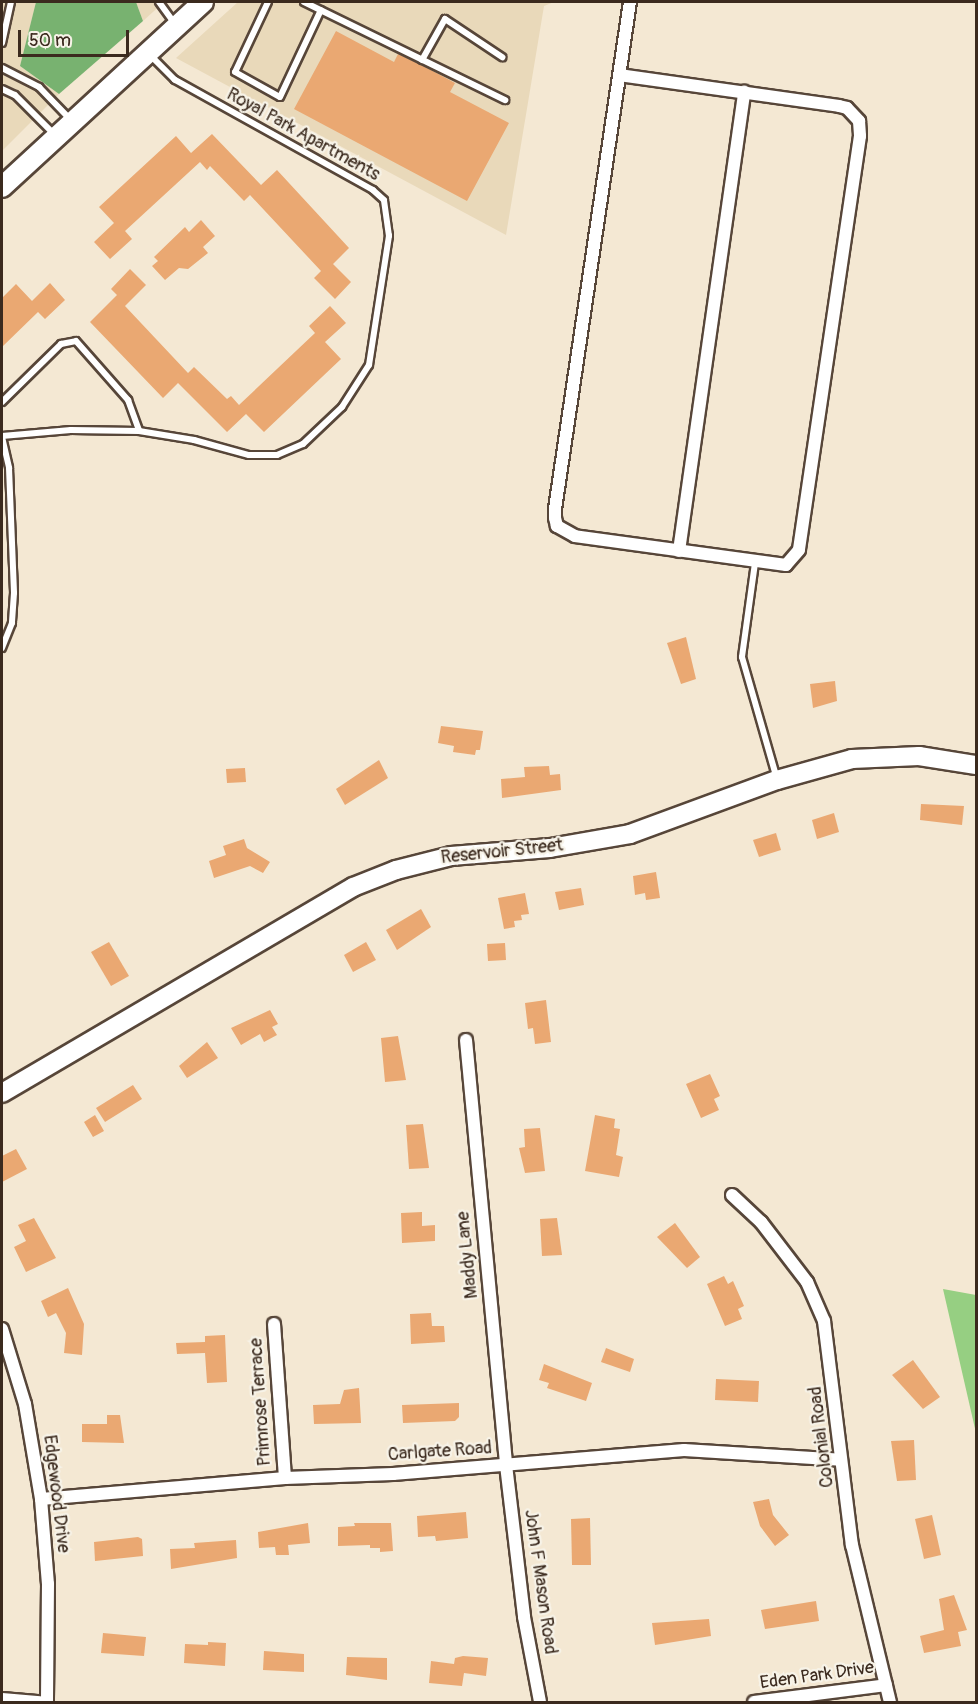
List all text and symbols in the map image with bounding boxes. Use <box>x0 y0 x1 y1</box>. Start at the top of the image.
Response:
scale bar <box>21 18 132 56</box>
text: 50 m <box>29 29 71 52</box>
street label: Royal Park Apartments <box>223 84 383 186</box>
street label: Reservoir Street <box>440 835 564 869</box>
street label: Maddy Lane <box>453 1210 483 1300</box>
street label: Primrose Terrace <box>246 1337 276 1467</box>
street label: Colonial Road <box>805 1385 839 1489</box>
street label: Edgewood Drive <box>38 1434 74 1554</box>
street label: Carlgate Road <box>387 1438 493 1466</box>
street label: John F Mason Road <box>519 1508 561 1656</box>
street label: Eden Park Drive <box>759 1657 875 1695</box>

